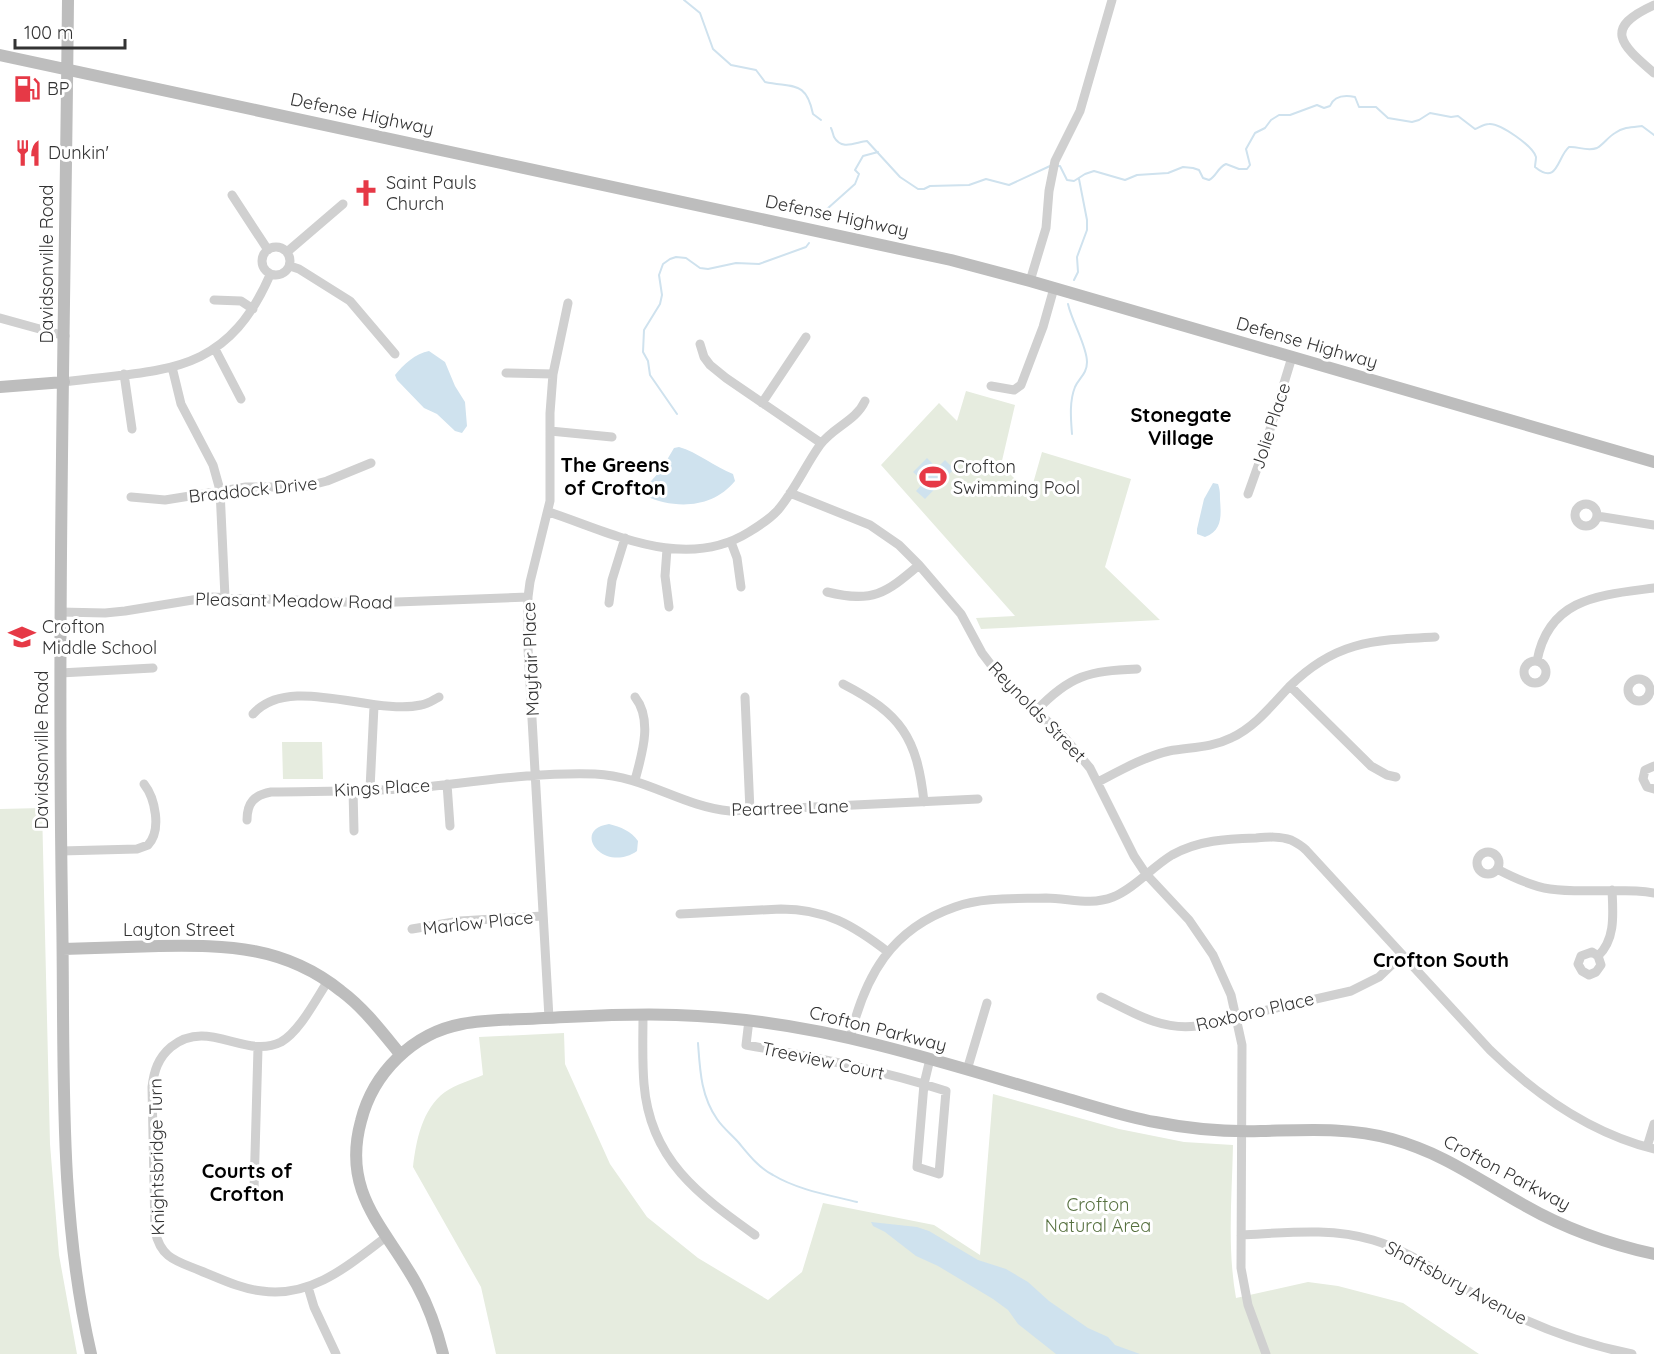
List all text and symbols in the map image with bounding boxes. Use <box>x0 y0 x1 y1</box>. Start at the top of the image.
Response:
scale bar <box>15 12 124 50</box>
text: 100 m <box>24 21 73 44</box>
fuel station icon: BP <box>12 74 42 104</box>
place label: BP <box>47 77 69 100</box>
street label: Defense Highway <box>288 87 436 140</box>
restaurant icon: Dunkin' <box>13 138 43 168</box>
place label: Dunkin' <box>48 141 109 164</box>
place label: Saint Pauls Church <box>386 171 477 215</box>
church icon: Saint Pauls Church <box>351 178 381 208</box>
street label: Davidsonville Road <box>35 185 58 343</box>
street label: Defense Highway <box>763 189 911 242</box>
street label: Defense Highway <box>1234 311 1381 374</box>
street label: Jolie Place <box>1246 380 1295 472</box>
district label: Stonegate Village <box>1130 402 1232 450</box>
district label: The Greens of Crofton <box>561 452 669 500</box>
place label: Crofton Swimming Pool <box>953 455 1080 499</box>
sports icon: Crofton Swimming Pool <box>918 462 948 492</box>
street label: Braddock Drive <box>187 471 318 508</box>
street label: Pleasant Meadow Road <box>195 587 393 614</box>
street label: Mayfair Place <box>517 601 544 717</box>
place label: Crofton Middle School <box>42 615 157 659</box>
school or university icon: Crofton Middle School <box>7 622 37 652</box>
street label: Reynolds Street <box>984 657 1091 767</box>
street label: Davidsonville Road <box>30 671 53 829</box>
street label: Kings Place <box>333 774 431 801</box>
street label: Peartree Lane <box>731 794 849 821</box>
street label: Marlow Place <box>421 905 534 940</box>
street label: Layton Street <box>123 918 235 941</box>
district label: Crofton South <box>1373 947 1509 972</box>
street label: Roxboro Place <box>1193 987 1316 1036</box>
street label: Crofton Parkway <box>807 1000 949 1057</box>
street label: Treeview Court <box>760 1036 886 1085</box>
street label: Knightsbridge Turn <box>144 1078 169 1236</box>
street label: Crofton Parkway <box>1440 1129 1575 1216</box>
district label: Courts of Crofton <box>202 1158 292 1206</box>
park label: Crofton Natural Area <box>1045 1193 1151 1237</box>
street label: Shaftsbury Avenue <box>1381 1235 1531 1330</box>

